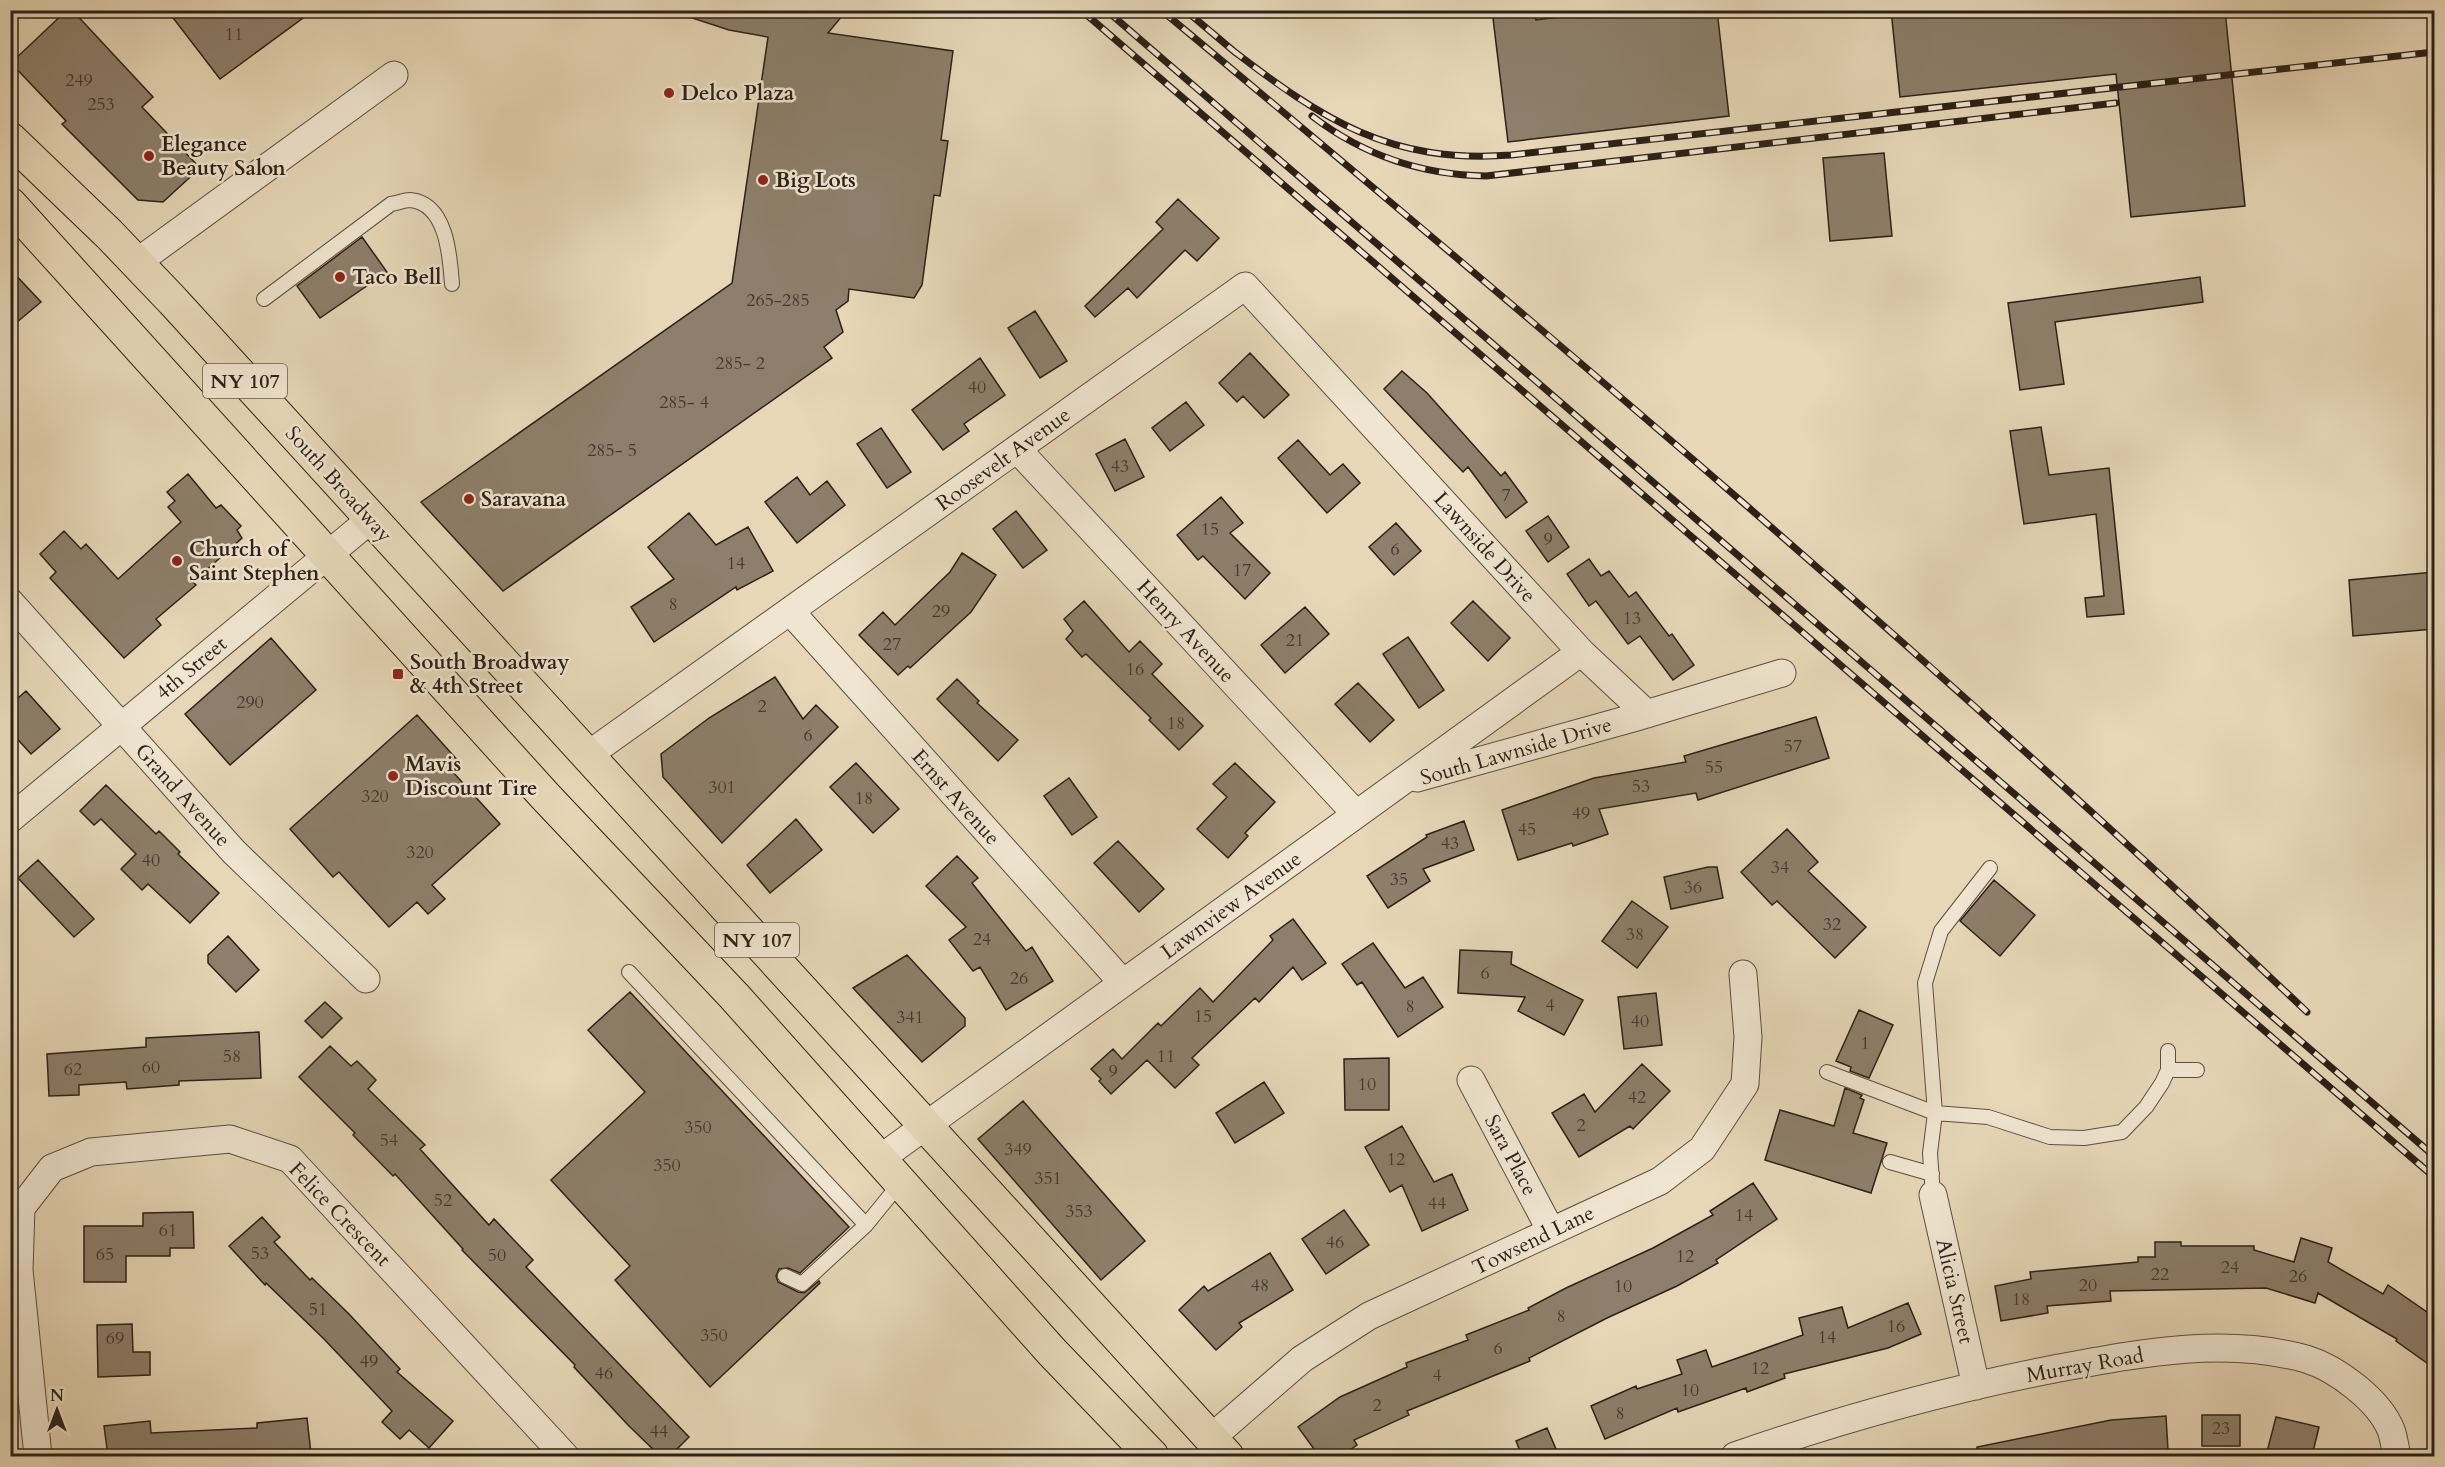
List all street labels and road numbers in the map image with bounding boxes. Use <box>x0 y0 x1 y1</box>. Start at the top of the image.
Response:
road number: NY 107 <box>203 364 287 398</box>
street label: Roosevelt Avenue <box>930 401 1076 518</box>
street label: South Broadway <box>278 420 399 549</box>
street label: Lawnside Drive <box>1427 485 1542 609</box>
street label: Henry Avenue <box>1130 573 1241 689</box>
street label: 4th Street <box>149 630 234 707</box>
street label: South Lawnside Drive <box>1417 710 1615 793</box>
street label: Grand Avenue <box>128 737 237 853</box>
street label: Ernst Avenue <box>905 743 1007 852</box>
street label: Lawnview Avenue <box>1155 845 1307 966</box>
road number: NY 107 <box>715 923 799 957</box>
street label: Sara Place <box>1477 1110 1544 1201</box>
street label: Felice Crescent <box>282 1156 397 1273</box>
street label: Towsend Lane <box>1467 1198 1599 1282</box>
street label: Alicia Street <box>1928 1236 1981 1347</box>
street label: Murray Road <box>2024 1341 2146 1390</box>

